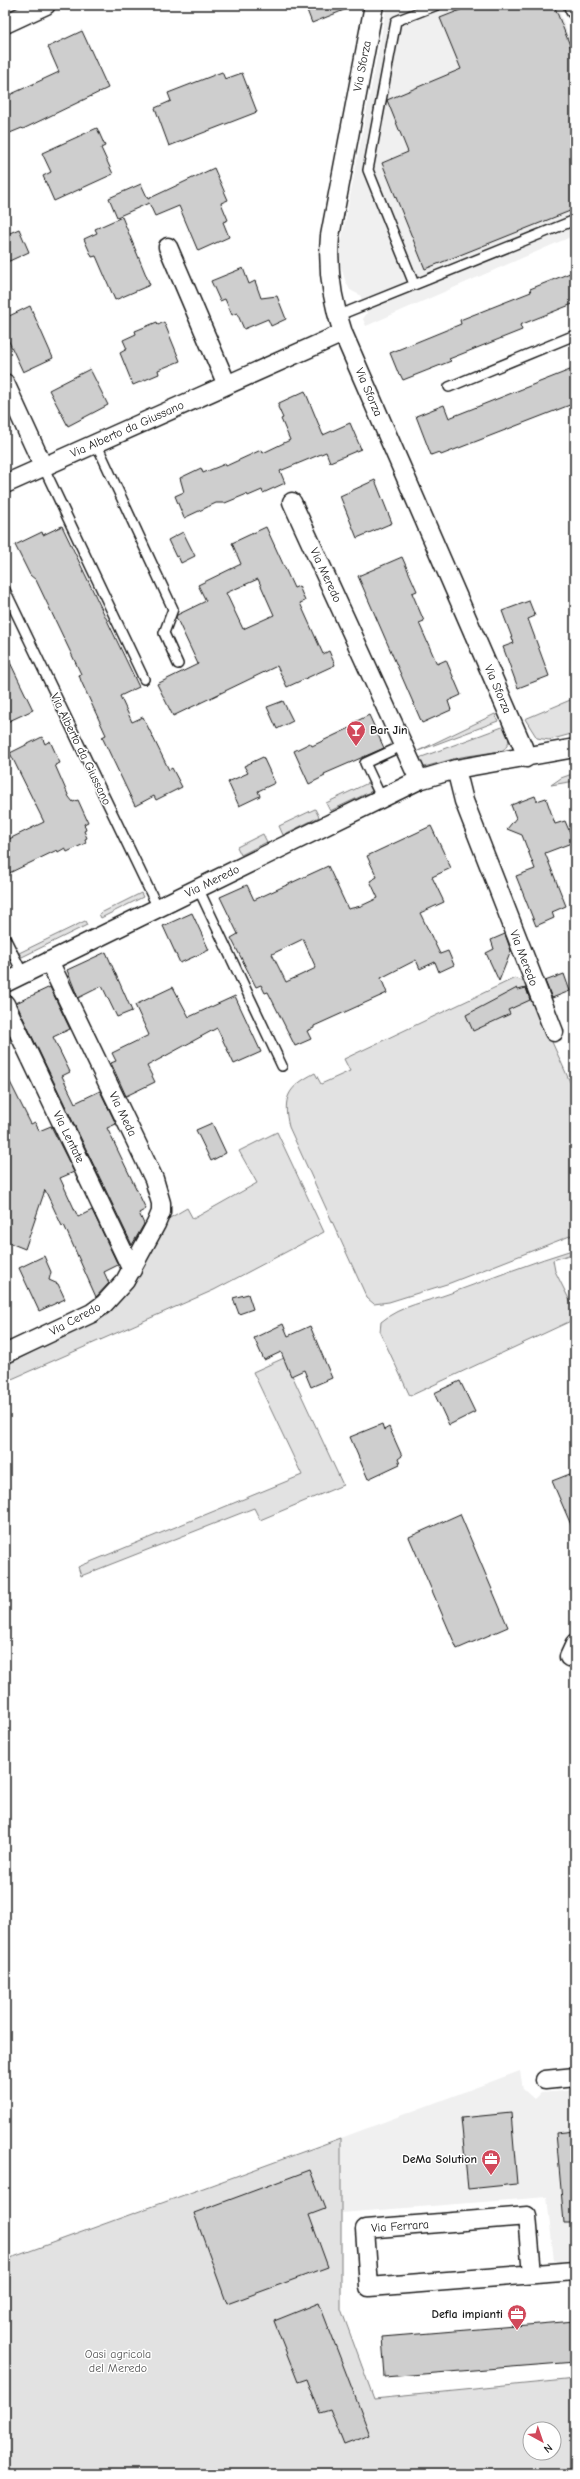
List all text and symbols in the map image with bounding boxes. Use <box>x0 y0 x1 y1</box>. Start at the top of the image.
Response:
street label: Via Sforza <box>350 39 374 93</box>
street label: Via Sforza <box>353 366 385 418</box>
street label: Via Alberto da Giussano <box>68 398 186 460</box>
street label: Via Meredo <box>307 545 345 605</box>
street label: Via Sforza <box>482 663 514 715</box>
street label: Via Alberto da Giussano <box>48 691 114 807</box>
bar icon: Bar Jin <box>345 719 367 747</box>
place label: Bar Jin <box>370 723 408 737</box>
street label: Via Meredo <box>183 862 241 900</box>
street label: Via Meredo <box>507 928 541 988</box>
street label: Via Meda <box>106 1089 140 1139</box>
street label: Via Lentate <box>50 1109 88 1165</box>
street label: Via Ceredo <box>47 1300 103 1338</box>
office icon: DeMa Solution <box>480 2148 502 2176</box>
place label: DeMa Solution <box>402 2152 477 2166</box>
street label: Via Ferrara <box>371 2217 429 2235</box>
office icon: Defla impianti <box>506 2303 528 2331</box>
place label: Defla impianti <box>431 2307 503 2321</box>
park label: Oasi agricola del Meredo <box>85 2347 151 2375</box>
north arrow <box>522 2421 562 2461</box>
text: N <box>541 2441 555 2456</box>

